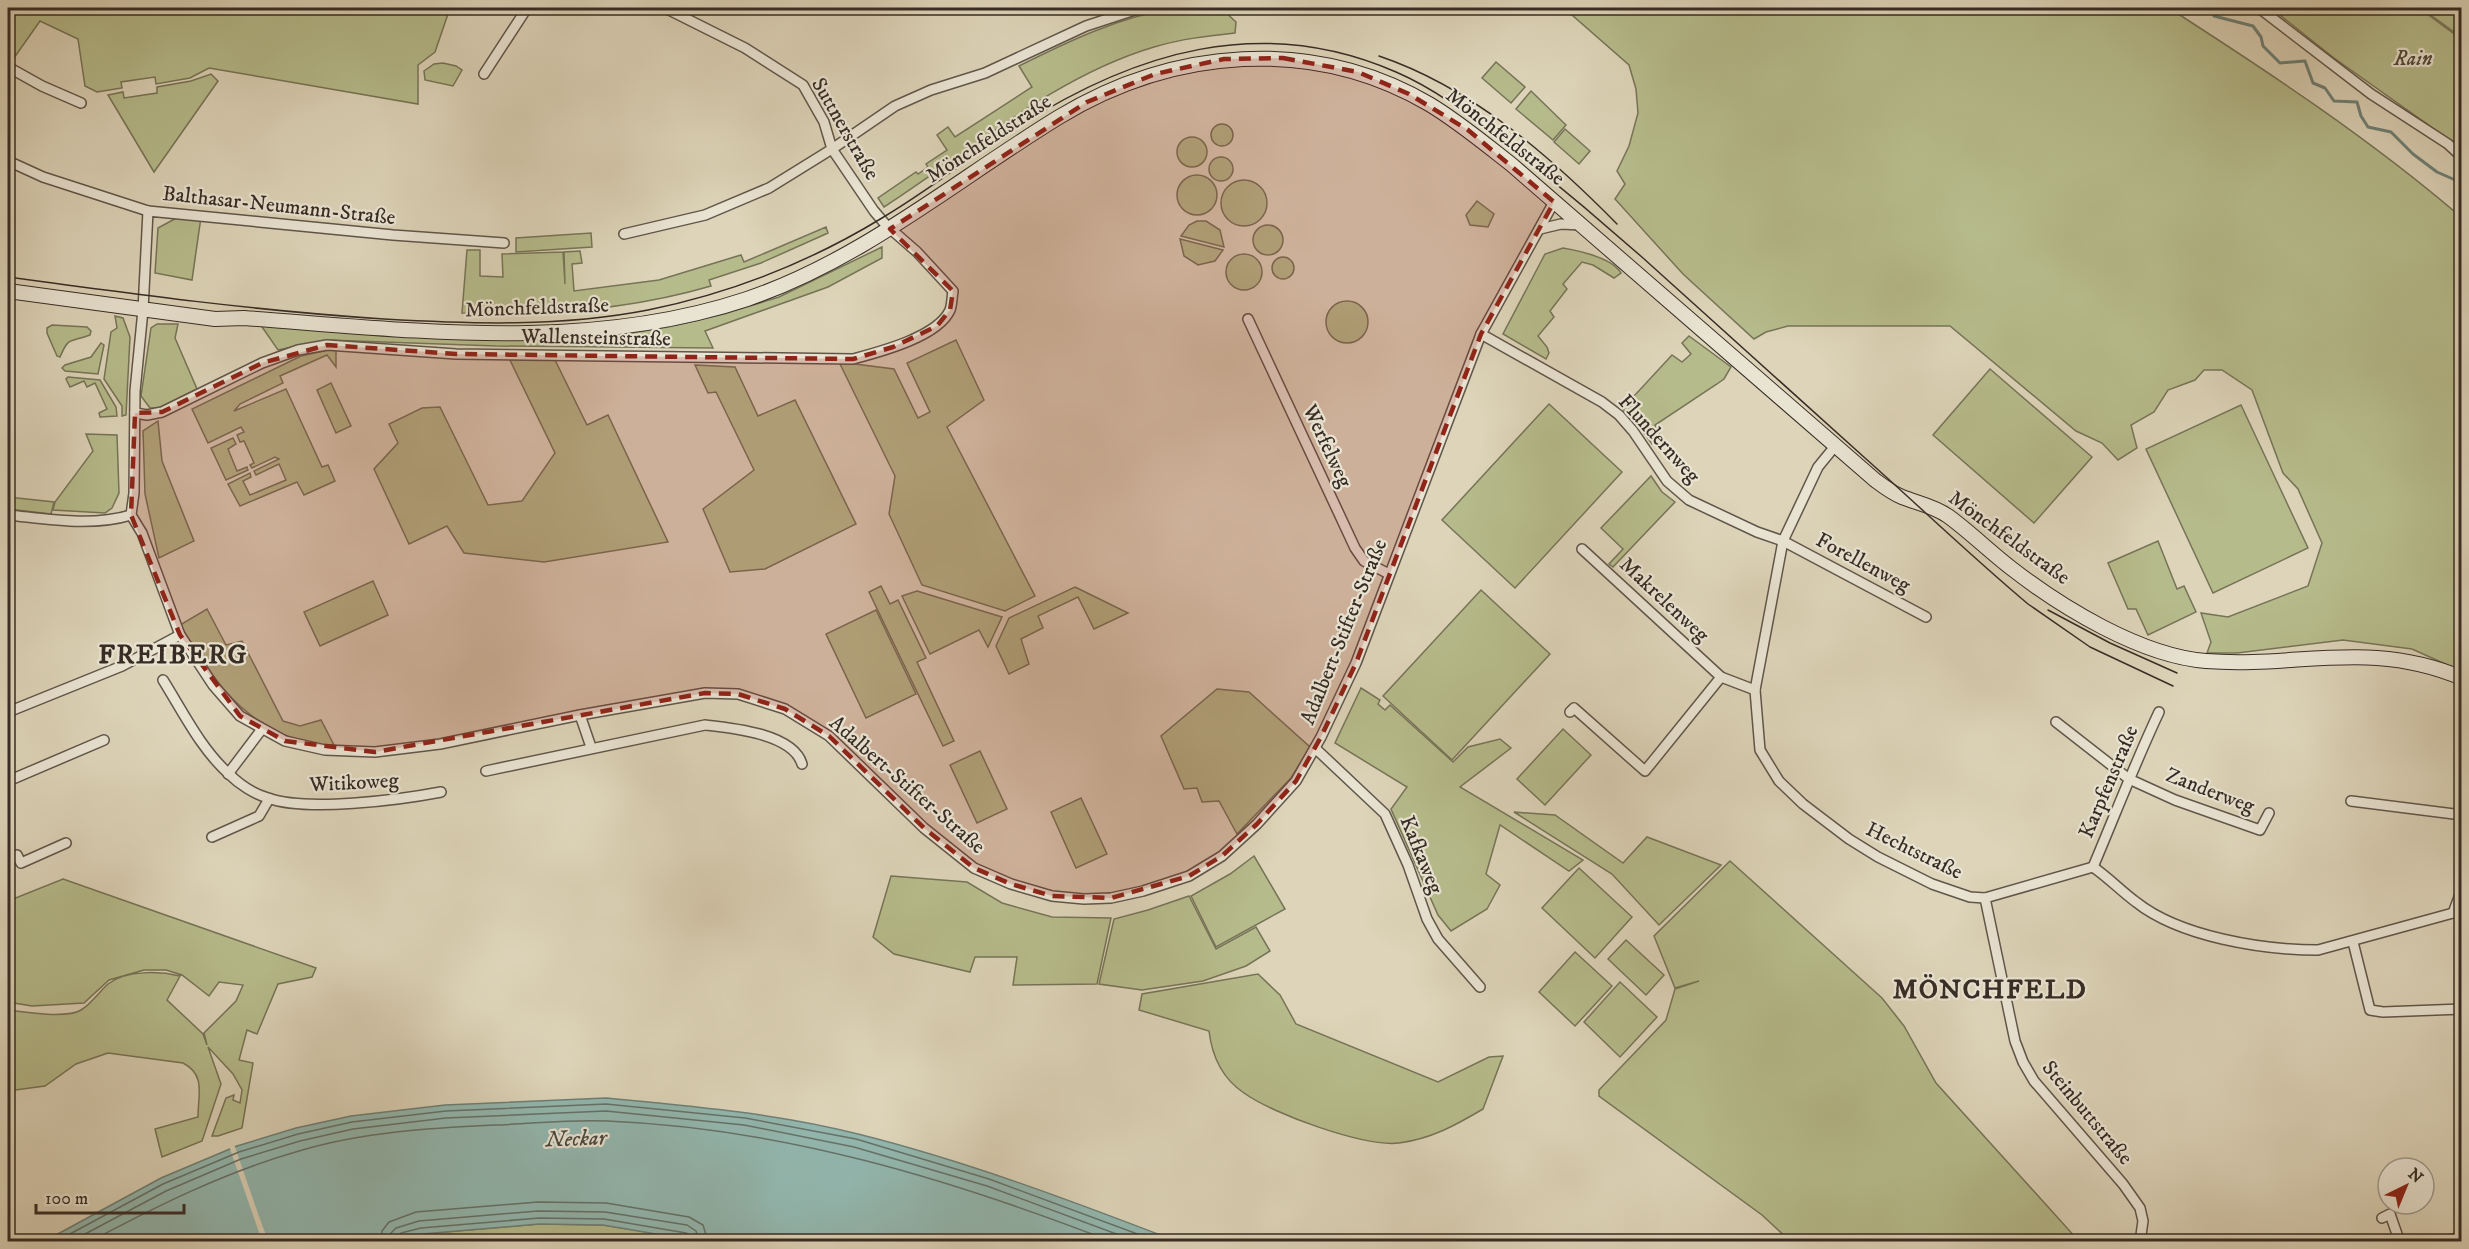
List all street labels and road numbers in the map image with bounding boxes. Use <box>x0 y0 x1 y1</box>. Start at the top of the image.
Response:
street label: Suttnerstraße <box>805 73 885 185</box>
street label: Mönchfeldstraße <box>1440 82 1570 192</box>
street label: Mönchfeldstraße <box>922 89 1057 189</box>
street label: Balthasar-Neumann-Straße <box>161 181 397 231</box>
street label: Mönchfeldstraße <box>465 292 610 324</box>
street label: Wallensteinstraße <box>520 324 671 352</box>
street label: Flundernweg <box>1612 389 1706 489</box>
street label: Werfelweg <box>1296 399 1358 492</box>
street label: Mönchfeldstraße <box>1943 485 2075 591</box>
street label: Forellenweg <box>1811 527 1915 599</box>
street label: Adalbert-Stifter-Straße <box>1295 535 1393 729</box>
street label: Makrelenweg <box>1614 552 1715 649</box>
street label: Adalbert-Stifter-Straße <box>824 710 991 860</box>
street label: Karpfenstraße <box>2074 721 2145 842</box>
street label: Zanderweg <box>2162 762 2259 820</box>
street label: Witikoweg <box>308 768 400 798</box>
street label: Kafkaweg <box>1394 812 1449 899</box>
street label: Hechtstraße <box>1861 816 1967 886</box>
street label: Steinbuttstraße <box>2036 1056 2138 1171</box>

